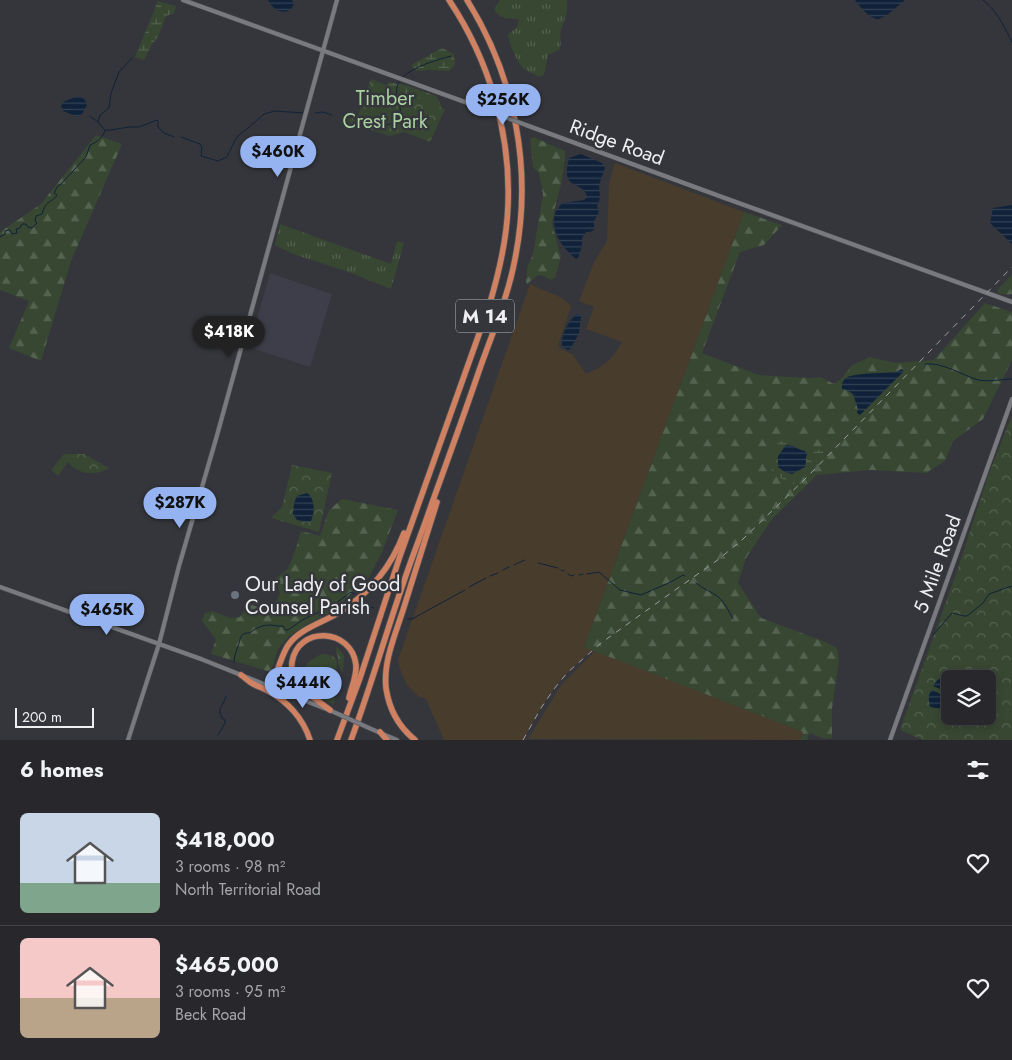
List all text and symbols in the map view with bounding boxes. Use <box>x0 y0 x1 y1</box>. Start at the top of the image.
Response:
park label: Timber Crest Park <box>342 84 428 136</box>
pin: $256K <box>468 84 538 126</box>
text: $256K <box>477 88 529 111</box>
street label: Ridge Road <box>566 112 668 173</box>
pin: $460K <box>243 136 313 178</box>
text: $460K <box>251 140 305 163</box>
road number: M 14 <box>456 300 514 332</box>
pin: $418K <box>194 316 264 358</box>
text: $418K <box>204 320 254 343</box>
pin: $287K <box>145 486 215 529</box>
text: $287K <box>154 491 206 514</box>
street label: 5 Mile Road <box>906 511 969 617</box>
place label: Our Lady of Good Counsel Parish <box>245 570 400 622</box>
marker: Our Lady of Good Counsel Parish <box>229 589 241 601</box>
pin: $465K <box>72 594 142 636</box>
text: $465K <box>80 598 134 621</box>
pin: $444K <box>268 666 338 709</box>
map controls <box>941 670 996 725</box>
button: layers <box>941 670 996 725</box>
text: $444K <box>276 671 330 694</box>
scale bar <box>15 705 94 728</box>
text: 200 m <box>22 707 62 727</box>
text: 6 homes <box>20 755 104 785</box>
icon: filters <box>964 756 992 784</box>
text: $418,000 <box>175 825 275 855</box>
icon: home <box>60 833 120 893</box>
icon: heart <box>964 849 992 877</box>
text: 3 rooms · 98 m² <box>175 855 285 878</box>
text: North Territorial Road <box>175 878 321 901</box>
text: $465,000 <box>175 950 279 980</box>
icon: home <box>60 958 120 1018</box>
icon: heart <box>964 974 992 1002</box>
text: 3 rooms · 95 m² <box>175 980 286 1003</box>
text: Beck Road <box>175 1003 246 1026</box>

